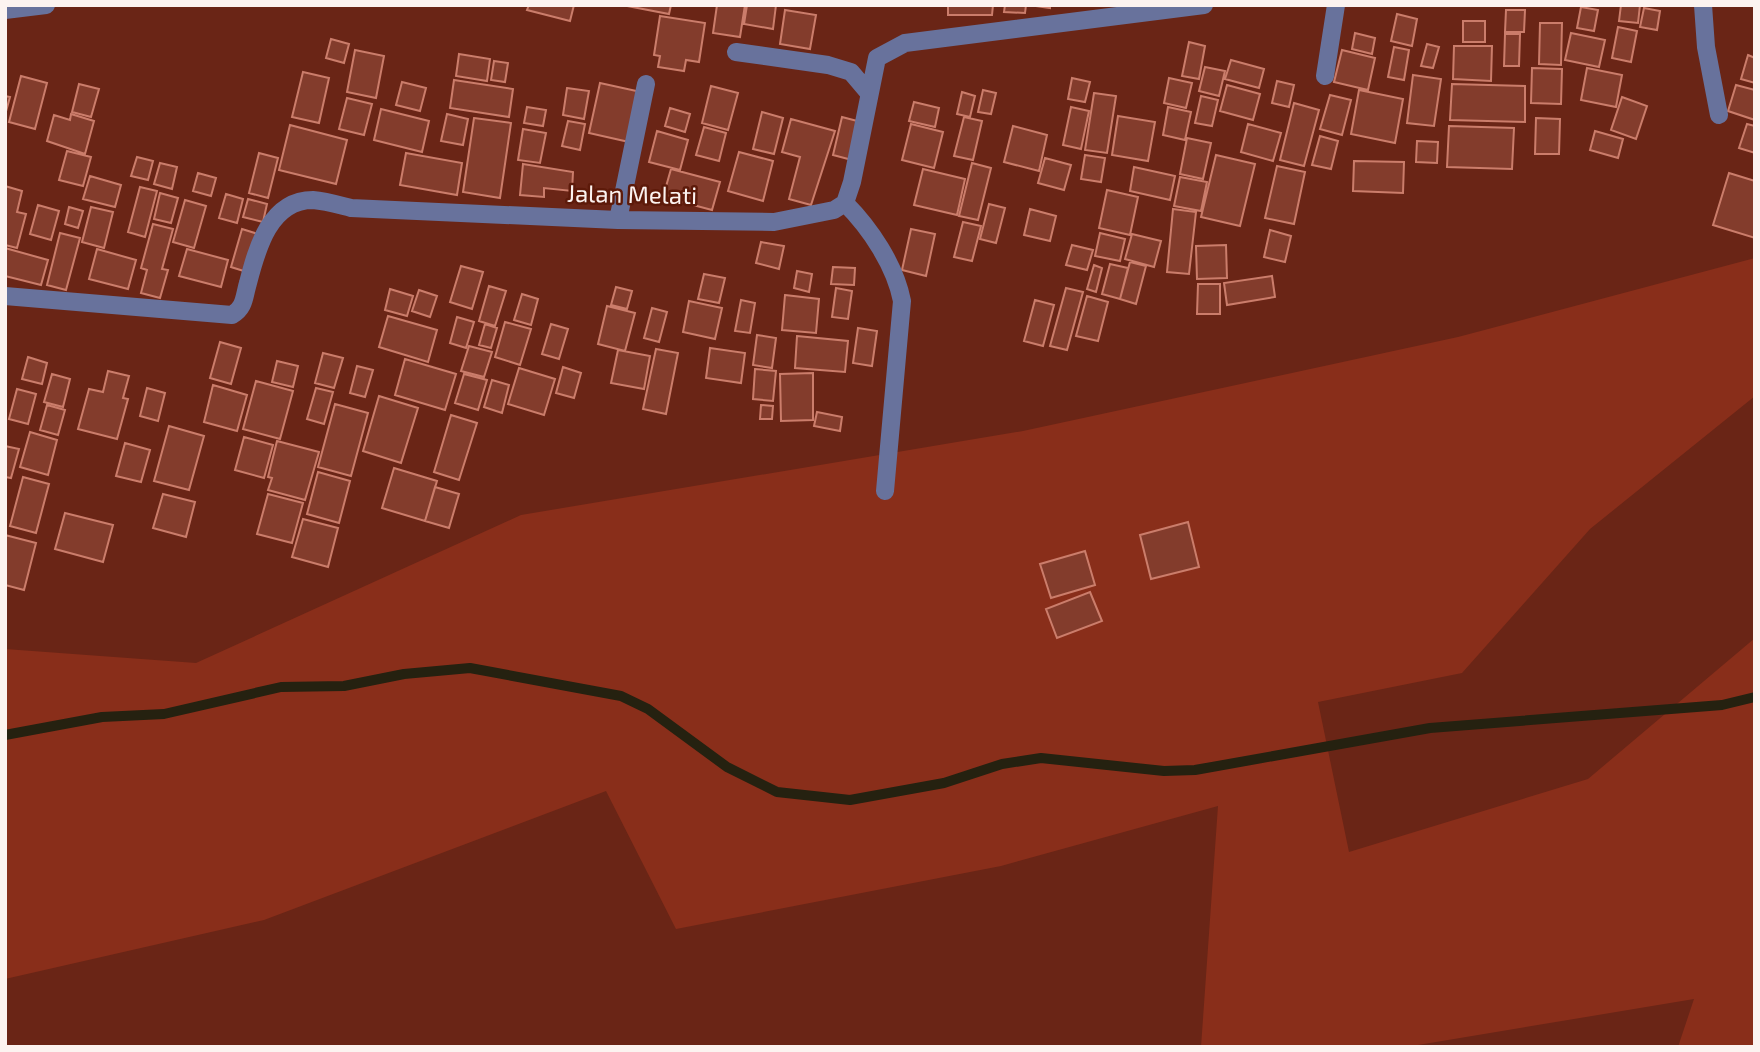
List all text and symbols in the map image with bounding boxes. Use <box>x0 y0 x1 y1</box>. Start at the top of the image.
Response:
street label: Jalan Melati <box>567 178 697 209</box>

